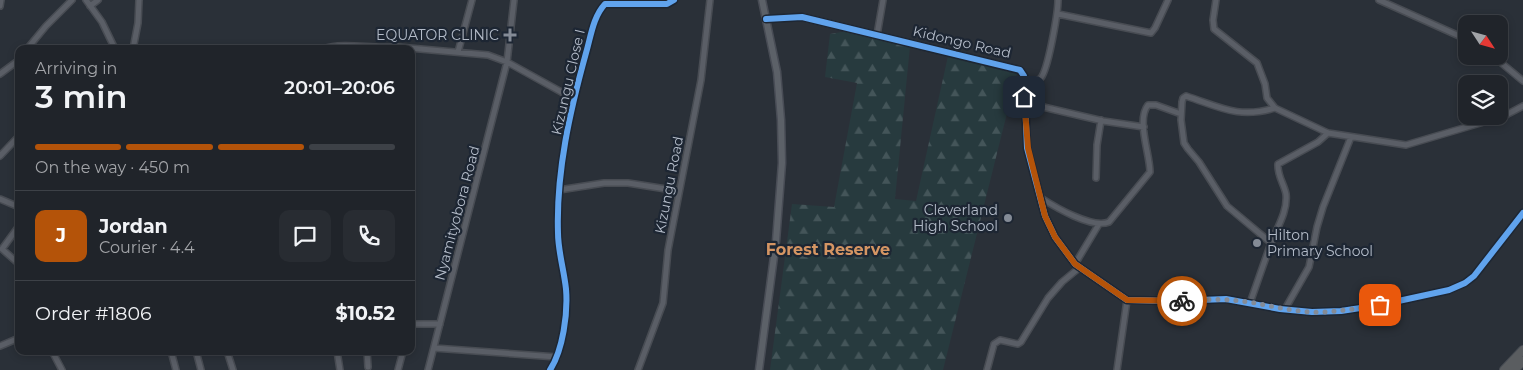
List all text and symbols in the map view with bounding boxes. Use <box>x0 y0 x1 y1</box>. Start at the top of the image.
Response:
north arrow <box>1458 15 1508 65</box>
map controls <box>1458 15 1508 125</box>
street label: Kidongo Road <box>911 22 1013 62</box>
place label: EQUATOR CLINIC <box>376 26 499 44</box>
street label: Kizungu Close I <box>547 27 589 137</box>
marker: EQUATOR CLINIC <box>503 28 517 42</box>
text: Arriving in <box>35 59 117 78</box>
button: layers <box>1458 75 1508 125</box>
text: 20:01–20:06 <box>284 76 395 99</box>
pin <box>1003 76 1045 118</box>
text: 3 min <box>35 77 127 116</box>
icon: home <box>1010 83 1038 111</box>
street label: Kizungu Road <box>651 135 687 235</box>
street label: Nyamityobora Road <box>430 144 484 282</box>
text: On the way · 450 m <box>35 158 190 177</box>
place label: Cleverland High School <box>913 201 998 235</box>
button: chat <box>279 210 331 262</box>
button: phone <box>343 210 395 262</box>
marker: Cleverland High School <box>1002 212 1014 224</box>
text: Jordan <box>99 215 168 238</box>
text: J <box>56 224 66 247</box>
place label: Hilton Primary School <box>1267 226 1373 260</box>
marker: Hilton Primary School <box>1251 237 1263 249</box>
text: Courier · 4.4 <box>99 238 195 257</box>
district label: Forest Reserve <box>766 240 890 259</box>
courier <box>1157 276 1207 326</box>
pin <box>1359 284 1401 326</box>
icon: bike <box>1168 287 1196 315</box>
icon: bag <box>1366 291 1394 319</box>
text: Order #1806 <box>35 302 152 325</box>
text: $10.52 <box>336 302 395 325</box>

